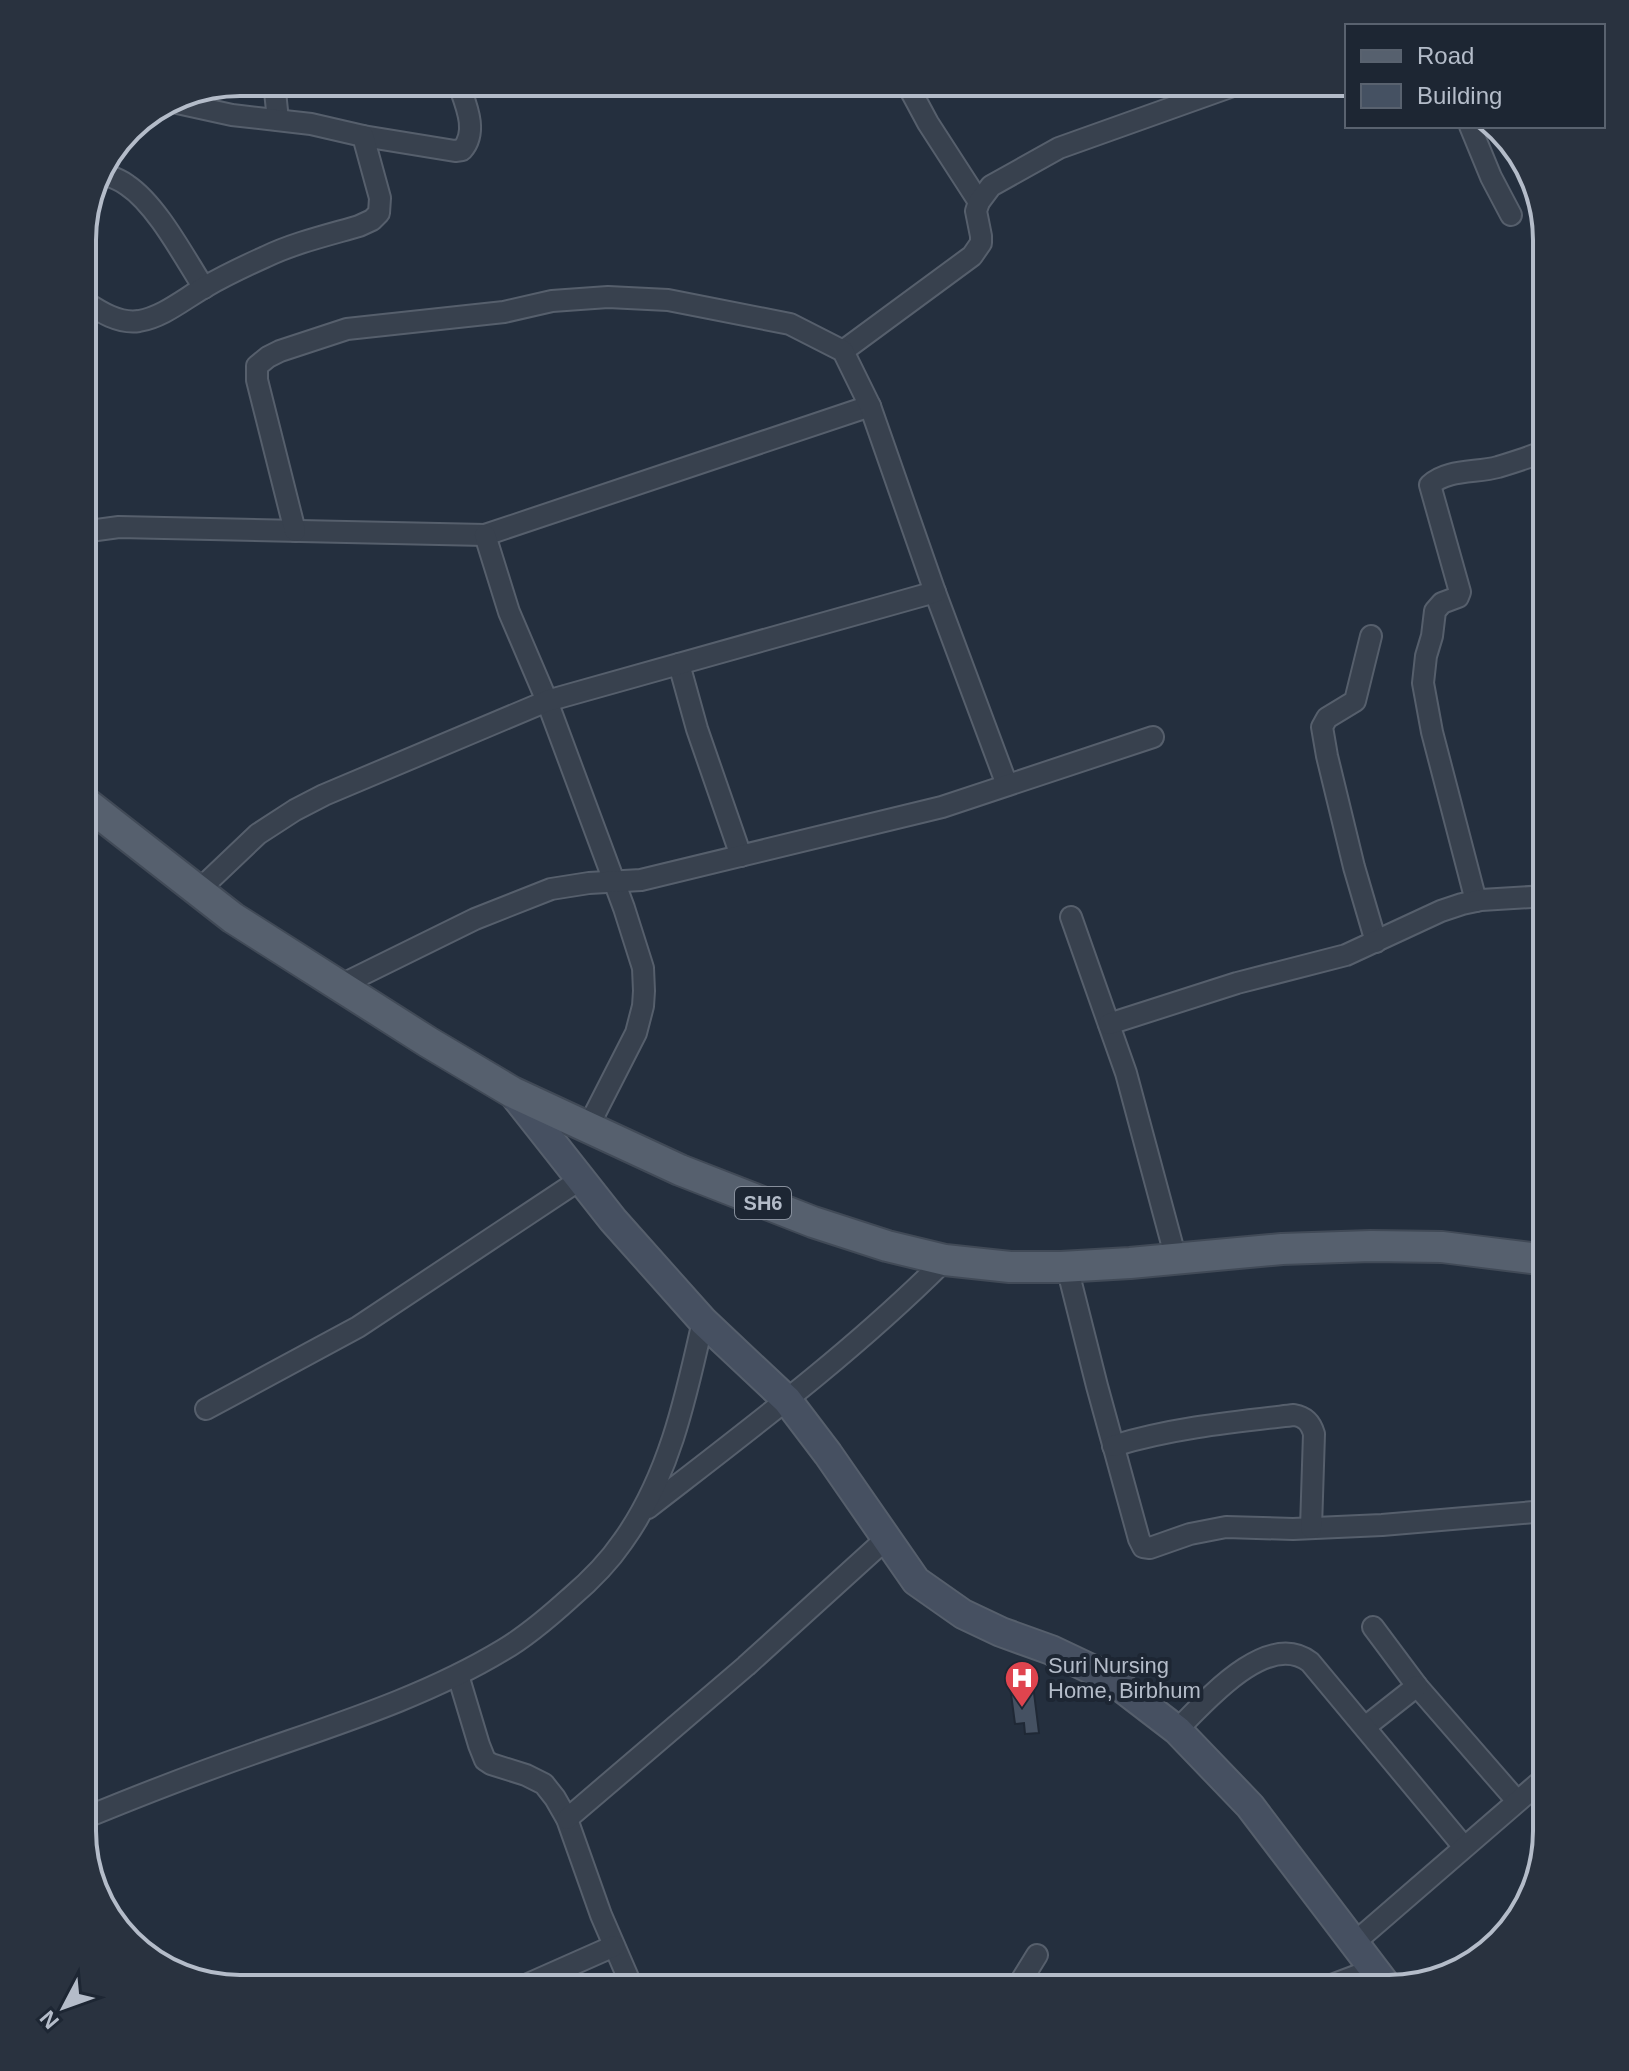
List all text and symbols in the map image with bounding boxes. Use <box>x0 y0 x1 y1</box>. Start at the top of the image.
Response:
legend <box>1345 24 1605 128</box>
text: Road <box>1417 42 1474 69</box>
text: Building <box>1417 82 1502 109</box>
road number: SH6 <box>735 1187 791 1219</box>
place label: Suri Nursing Home, Birbhum <box>1048 1653 1201 1703</box>
hospital icon: Suri Nursing Home, Birbhum <box>1003 1659 1041 1709</box>
north arrow <box>24 1967 104 2047</box>
text: N <box>35 2006 64 2034</box>

